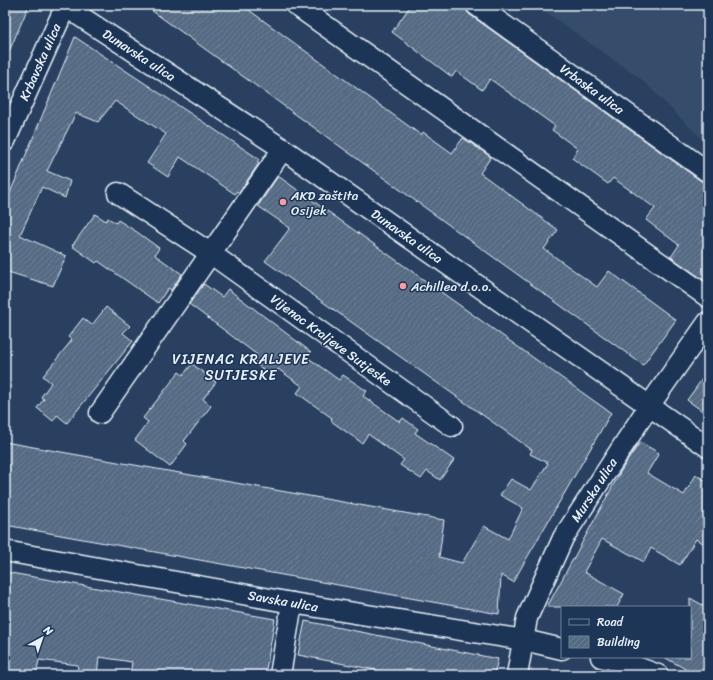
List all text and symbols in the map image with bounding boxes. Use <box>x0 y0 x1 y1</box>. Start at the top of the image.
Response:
street label: Krbavska ulica <box>13 19 68 105</box>
street label: Dunavska ulica <box>98 23 181 88</box>
street label: Vrbaska ulica <box>555 58 630 121</box>
place label: AKD zaštita Osijek <box>290 184 359 222</box>
marker: AKD zaštita Osijek <box>278 197 288 207</box>
street label: Dunavska ulica <box>366 203 448 270</box>
place label: Achillea d.o.o. <box>410 275 492 298</box>
marker: Achillea d.o.o. <box>398 281 408 291</box>
street label: Vijenac Kraljeve Sutjeske <box>265 288 397 392</box>
district label: VIJENAC KRALJEVE SUTJESKE <box>172 347 310 388</box>
street label: Murska ulica <box>564 453 624 527</box>
street label: Savska ulica <box>246 584 320 619</box>
legend <box>561 606 691 658</box>
text: Road <box>597 611 624 633</box>
north arrow <box>22 618 62 658</box>
text: N <box>38 620 57 641</box>
text: Building <box>597 631 640 653</box>

